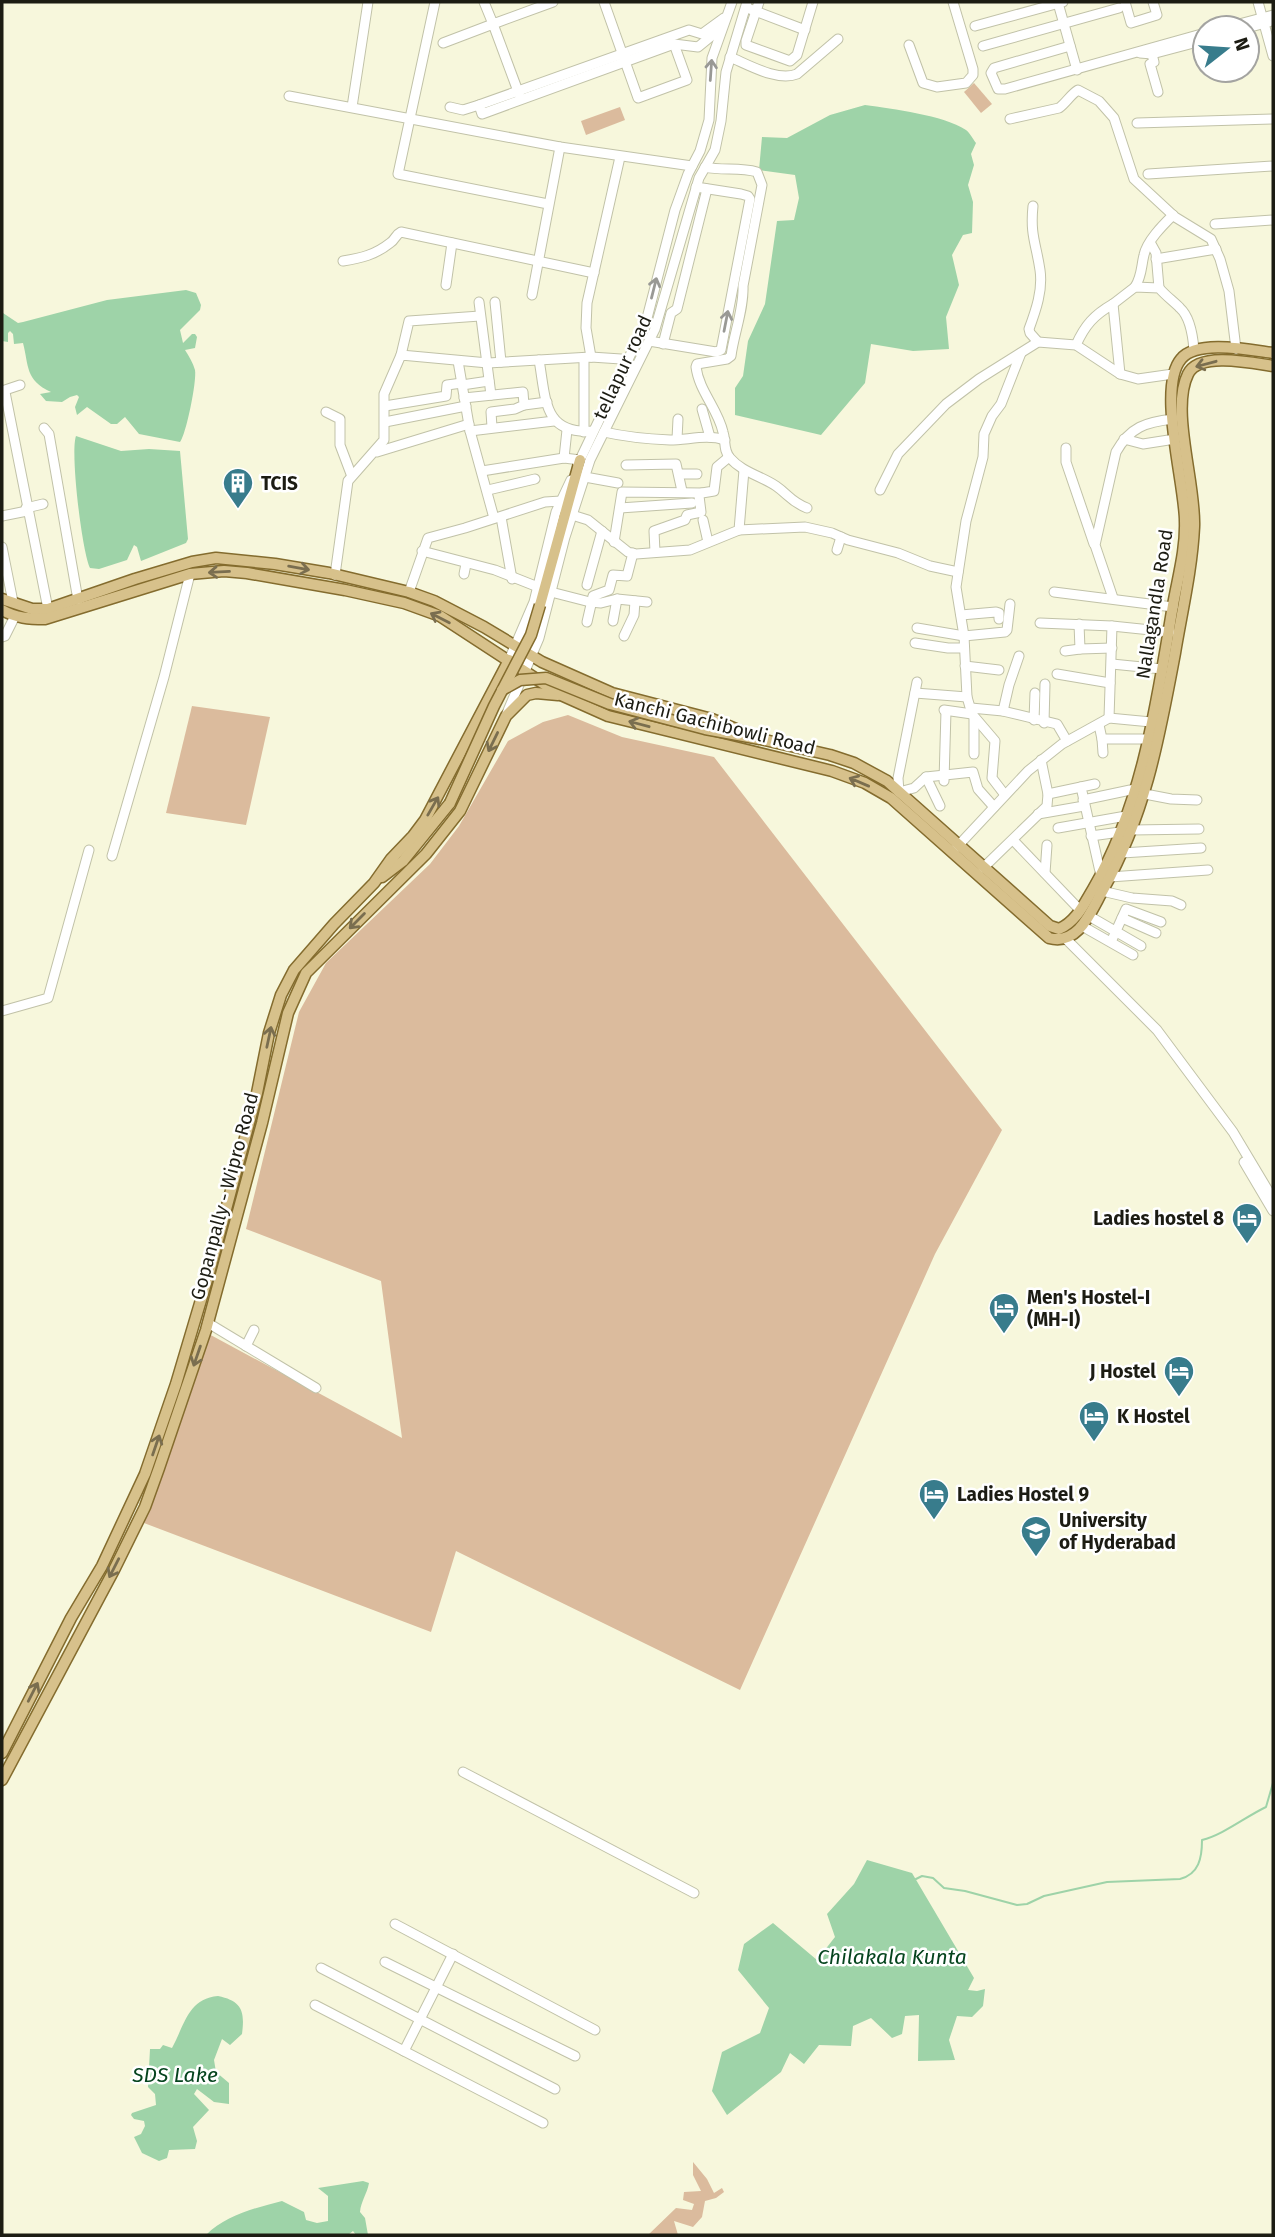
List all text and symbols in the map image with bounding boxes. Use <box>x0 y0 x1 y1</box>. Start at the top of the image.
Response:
north arrow <box>1191 14 1261 84</box>
text: N <box>1229 35 1255 54</box>
one-way arrow <box>705 59 718 82</box>
one-way arrow <box>648 277 661 300</box>
one-way arrow <box>720 310 734 333</box>
street label: tellapur road <box>588 311 657 423</box>
one-way arrow <box>1195 358 1218 371</box>
building icon: TCIS <box>221 466 255 510</box>
place label: TCIS <box>261 472 298 495</box>
street label: Nallagandla Road <box>1131 528 1178 681</box>
one-way arrow <box>287 562 310 576</box>
one-way arrow <box>208 566 231 579</box>
one-way arrow <box>430 610 451 624</box>
street label: Kanchi Gachibowli Road <box>612 687 818 760</box>
one-way arrow <box>629 717 651 730</box>
one-way arrow <box>486 731 500 752</box>
one-way arrow <box>849 774 870 787</box>
one-way arrow <box>426 796 440 816</box>
one-way arrow <box>349 912 366 929</box>
one-way arrow <box>262 1026 276 1049</box>
street label: Gopanpally - Wipro Road <box>186 1090 263 1302</box>
hotel icon: Ladies hostel 8 <box>1230 1201 1264 1245</box>
place label: Ladies hostel 8 <box>1093 1207 1224 1230</box>
place label: Men's Hostel-I (MH-I) <box>1027 1286 1150 1331</box>
hotel icon: Men's Hostel-I (MH-I) <box>987 1291 1021 1335</box>
one-way arrow <box>190 1345 202 1367</box>
hotel icon: J Hostel <box>1162 1354 1196 1398</box>
place label: J Hostel <box>1088 1360 1156 1383</box>
hotel icon: K Hostel <box>1077 1399 1111 1443</box>
place label: K Hostel <box>1117 1405 1190 1428</box>
one-way arrow <box>151 1434 163 1456</box>
hotel icon: Ladies Hostel 9 <box>917 1477 951 1521</box>
place label: Ladies Hostel 9 <box>957 1483 1089 1506</box>
place label: University of Hyderabad <box>1059 1509 1176 1554</box>
school or university icon: University of Hyderabad <box>1019 1514 1053 1558</box>
one-way arrow <box>107 1557 121 1578</box>
one-way arrow <box>27 1682 40 1703</box>
water label: Chilakala Kunta <box>817 1944 967 1970</box>
water label: SDS Lake <box>131 2062 218 2088</box>

